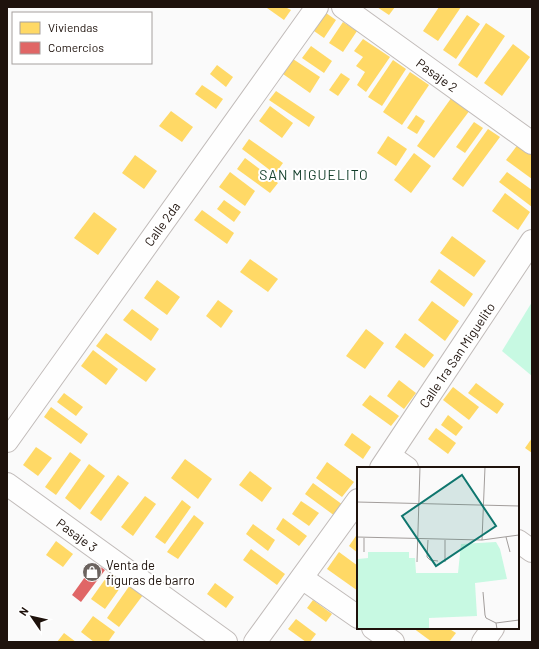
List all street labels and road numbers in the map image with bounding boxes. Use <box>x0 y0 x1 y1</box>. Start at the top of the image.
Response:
street label: Pasaje 2 <box>413 55 461 95</box>
street label: Calle 2da <box>141 199 183 249</box>
street label: Calle 1ra San Miguelito <box>416 299 498 411</box>
street label: Pasaje 3 <box>53 515 101 555</box>

